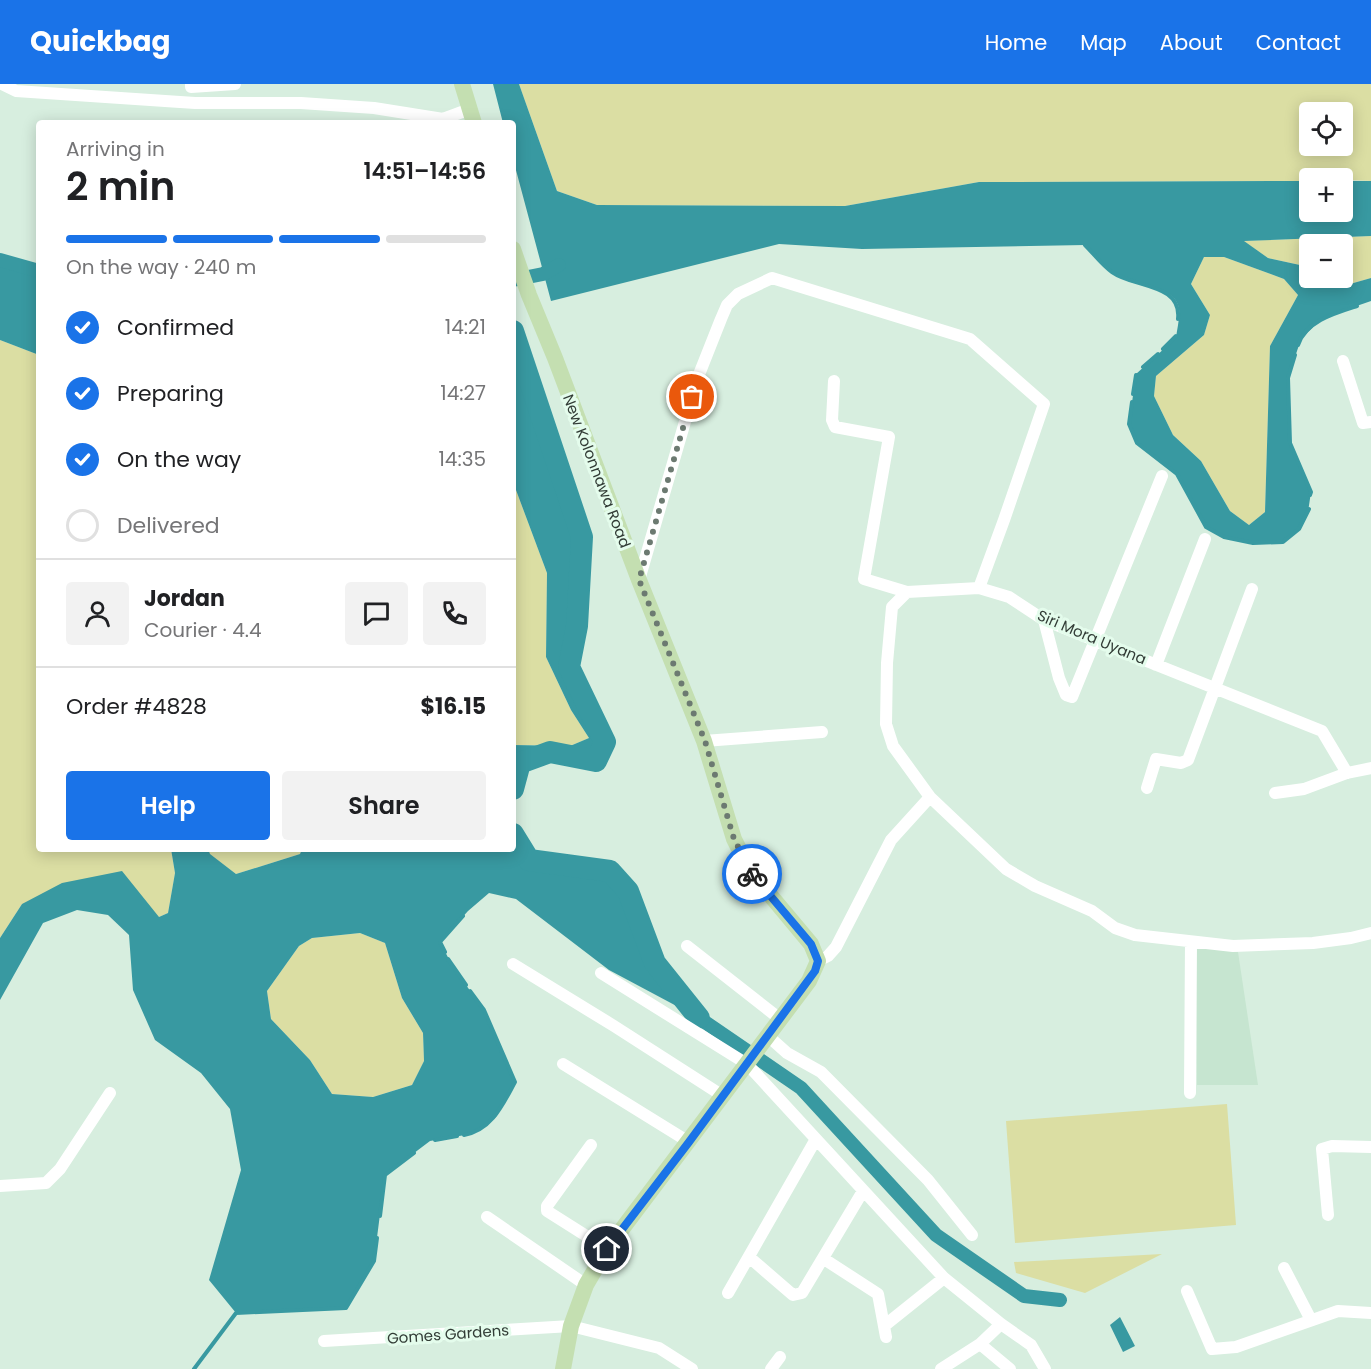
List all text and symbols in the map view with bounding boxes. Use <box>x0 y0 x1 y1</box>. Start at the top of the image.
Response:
text: Quickbag <box>30 22 170 61</box>
text: Home <box>985 28 1047 57</box>
text: Map <box>1080 28 1127 57</box>
text: About <box>1160 28 1223 57</box>
text: Contact <box>1256 28 1341 57</box>
map controls <box>1299 102 1353 288</box>
button: locate <box>1299 102 1353 156</box>
text: Arriving in <box>66 135 165 163</box>
text: 14:51–14:56 <box>364 156 486 187</box>
text: 2 min <box>66 159 175 214</box>
button: + <box>1299 168 1353 222</box>
button: − <box>1299 234 1353 288</box>
text: On the way · 240 m <box>66 253 256 281</box>
icon: check <box>66 311 99 344</box>
text: Confirmed <box>117 312 234 343</box>
text: 14:21 <box>445 313 486 341</box>
pin <box>666 371 717 422</box>
icon: check <box>66 377 99 410</box>
text: Preparing <box>117 378 224 409</box>
text: 14:27 <box>440 379 486 407</box>
icon: bag <box>675 380 708 413</box>
street label: New Kolonnawa Road <box>558 391 636 551</box>
icon: check <box>66 443 99 476</box>
text: On the way <box>117 444 241 475</box>
text: 14:35 <box>438 445 486 473</box>
text: Delivered <box>117 510 220 541</box>
button: person <box>66 582 129 645</box>
button: chat <box>345 582 408 645</box>
button: phone <box>423 582 486 645</box>
text: Jordan <box>144 583 225 614</box>
street label: Siri Mora Uyana <box>1034 605 1150 669</box>
text: Courier · 4.4 <box>144 616 262 644</box>
text: Order #4828 <box>66 691 207 722</box>
text: $16.15 <box>420 691 486 722</box>
button: Help <box>66 771 270 840</box>
button: Share <box>282 771 486 840</box>
courier <box>722 844 782 904</box>
icon: bike <box>736 858 769 891</box>
pin <box>581 1223 632 1274</box>
icon: home <box>590 1232 623 1265</box>
street label: Gomes Gardens <box>386 1319 510 1349</box>

